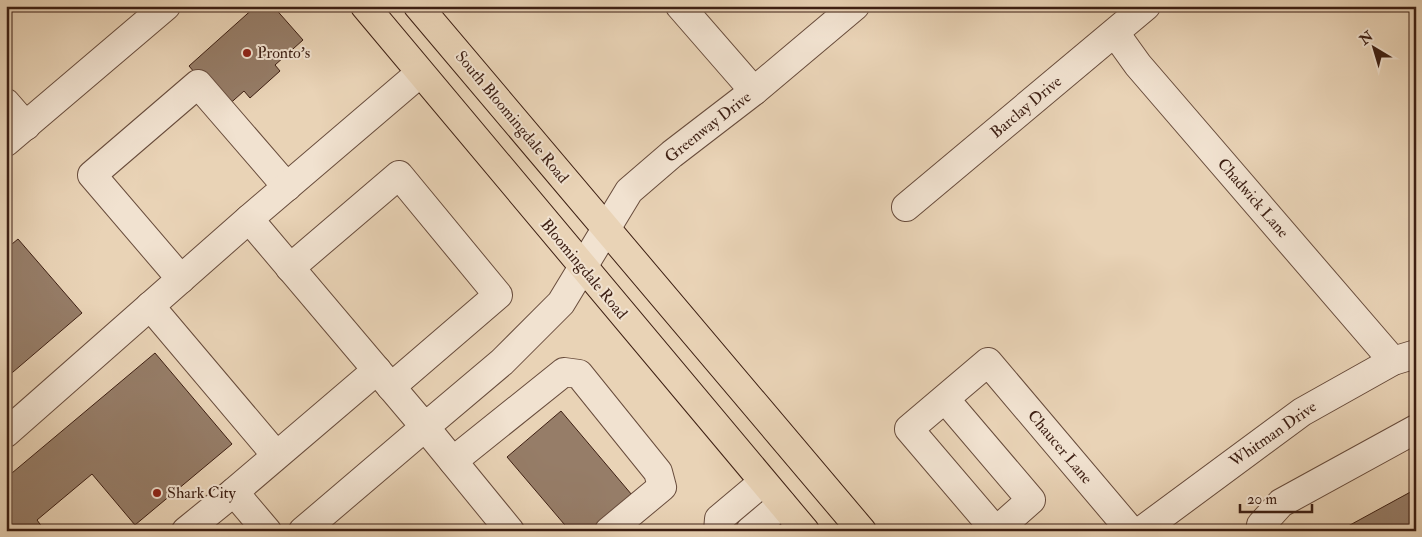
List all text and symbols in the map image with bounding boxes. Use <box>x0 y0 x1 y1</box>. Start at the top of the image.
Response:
north arrow <box>1350 22 1400 72</box>
text: N <box>1355 27 1377 49</box>
place label: Pronto's <box>257 43 310 63</box>
marker: Pronto's <box>241 47 253 59</box>
street label: South Bloomingdale Road <box>451 47 573 187</box>
street label: Barclay Drive <box>986 71 1066 143</box>
street label: Greenway Drive <box>661 87 755 167</box>
street label: Chadwick Lane <box>1213 154 1293 242</box>
street label: Bloomingdale Road <box>536 215 632 323</box>
street label: Whitman Drive <box>1225 397 1321 472</box>
street label: Chaucer Lane <box>1023 406 1097 488</box>
scale bar <box>1240 482 1312 514</box>
place label: Shark City <box>167 483 237 503</box>
marker: Shark City <box>151 487 163 499</box>
text: 20 m <box>1247 490 1277 509</box>

